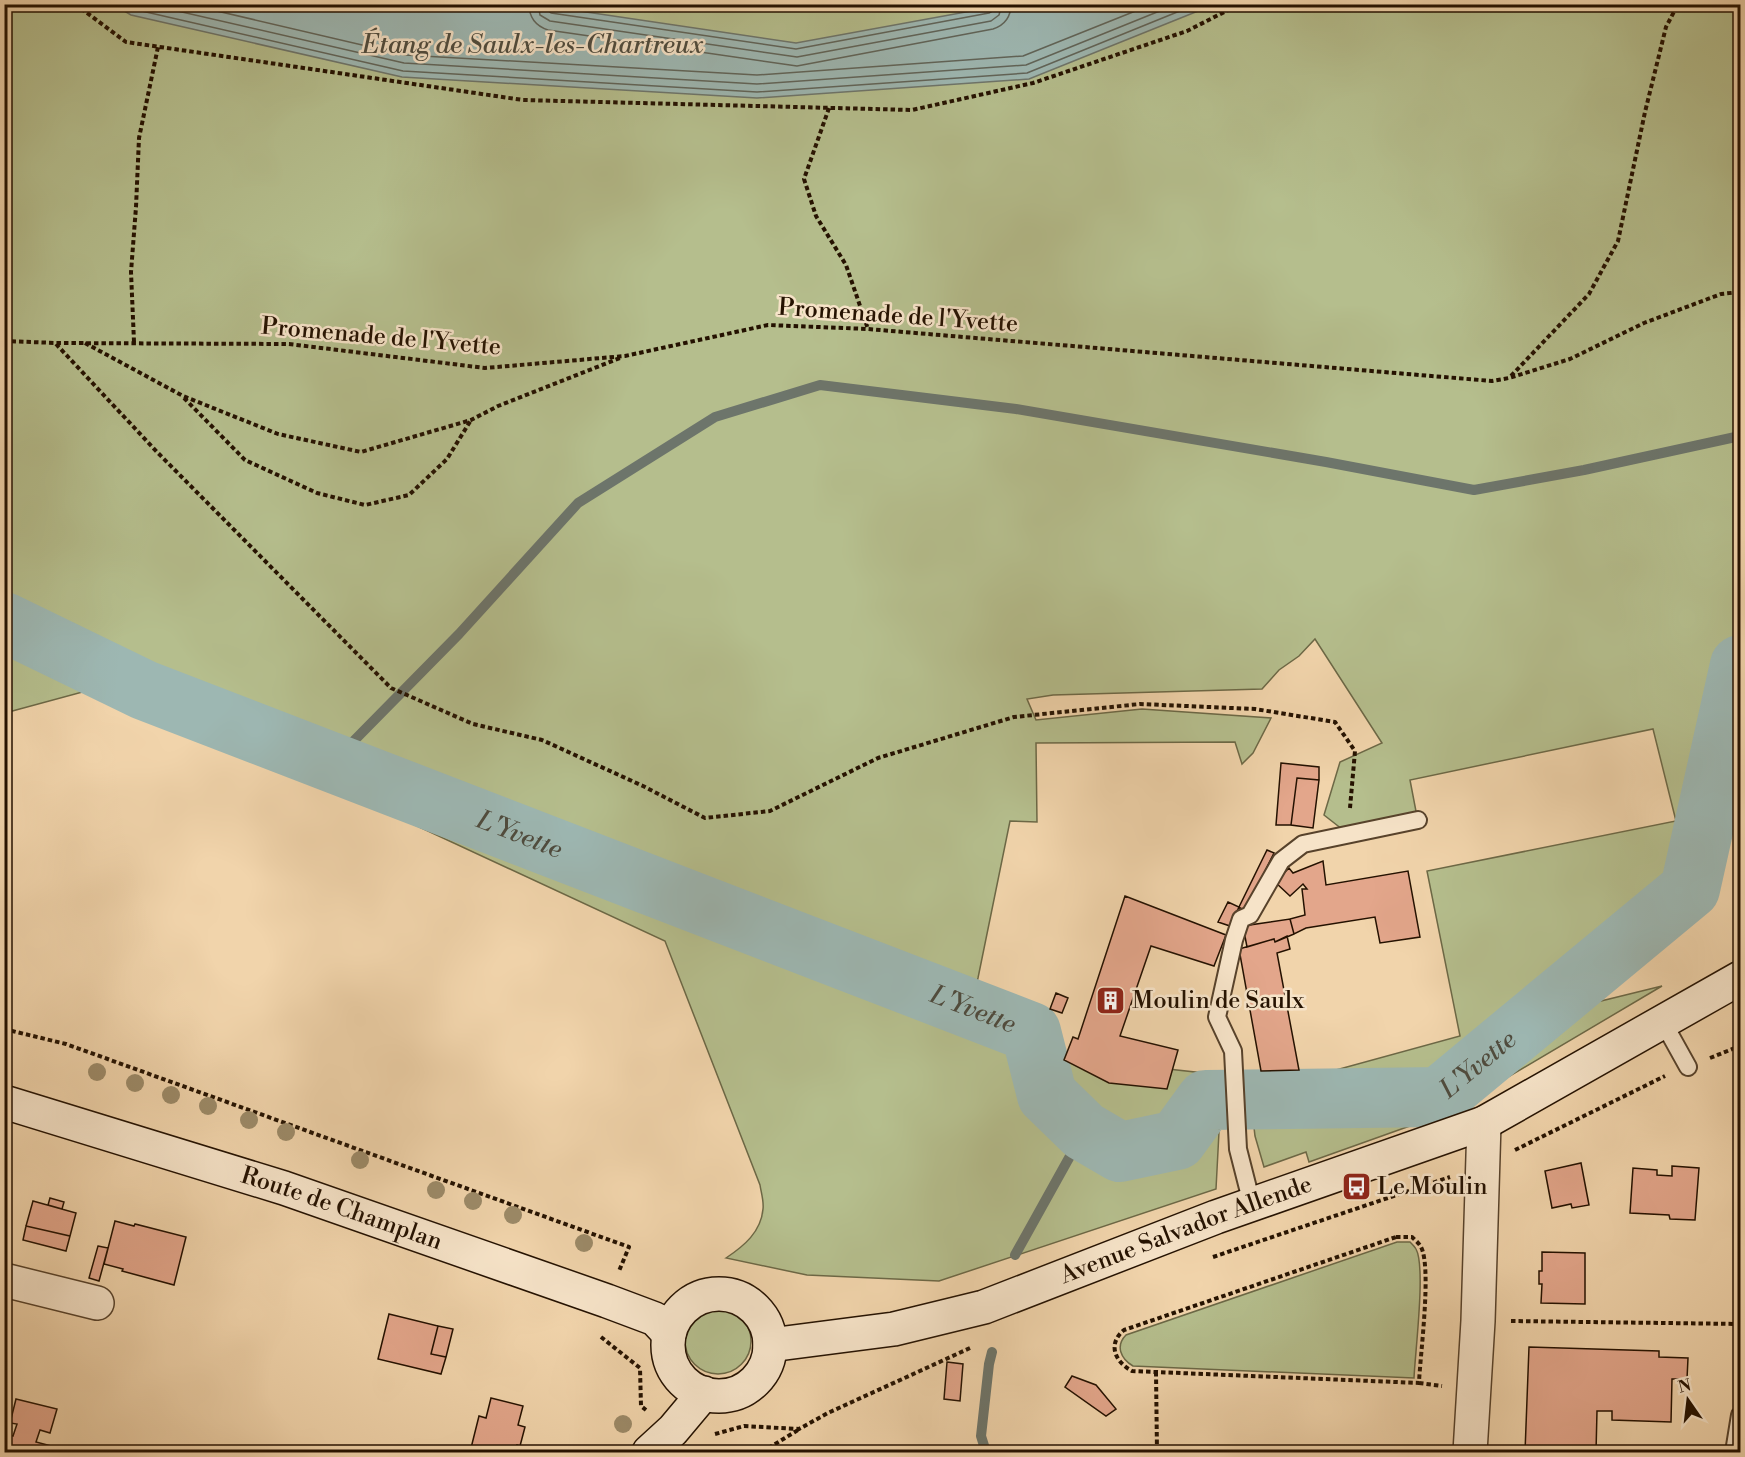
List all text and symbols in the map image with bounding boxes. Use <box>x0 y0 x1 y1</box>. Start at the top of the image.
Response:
water label: Étang de Saulx-les-Chartreux <box>361 27 704 61</box>
street label: Promenade de l'Yvette <box>777 293 1019 339</box>
street label: Promenade de l'Yvette <box>260 312 502 362</box>
water label: L'Yvette <box>471 803 567 866</box>
water label: L'Yvette <box>925 978 1020 1041</box>
building icon: Moulin de Saulx <box>1095 985 1127 1017</box>
place label: Moulin de Saulx <box>1132 986 1305 1016</box>
water label: L'Yvette <box>1433 1024 1523 1106</box>
street label: Route de Champlan <box>237 1161 446 1257</box>
street label: Avenue Salvador Allende <box>1055 1169 1316 1291</box>
bus stop icon: Le Moulin <box>1340 1171 1372 1203</box>
place label: Le Moulin <box>1377 1172 1488 1202</box>
north arrow <box>1658 1370 1718 1430</box>
text: N <box>1676 1375 1694 1398</box>

